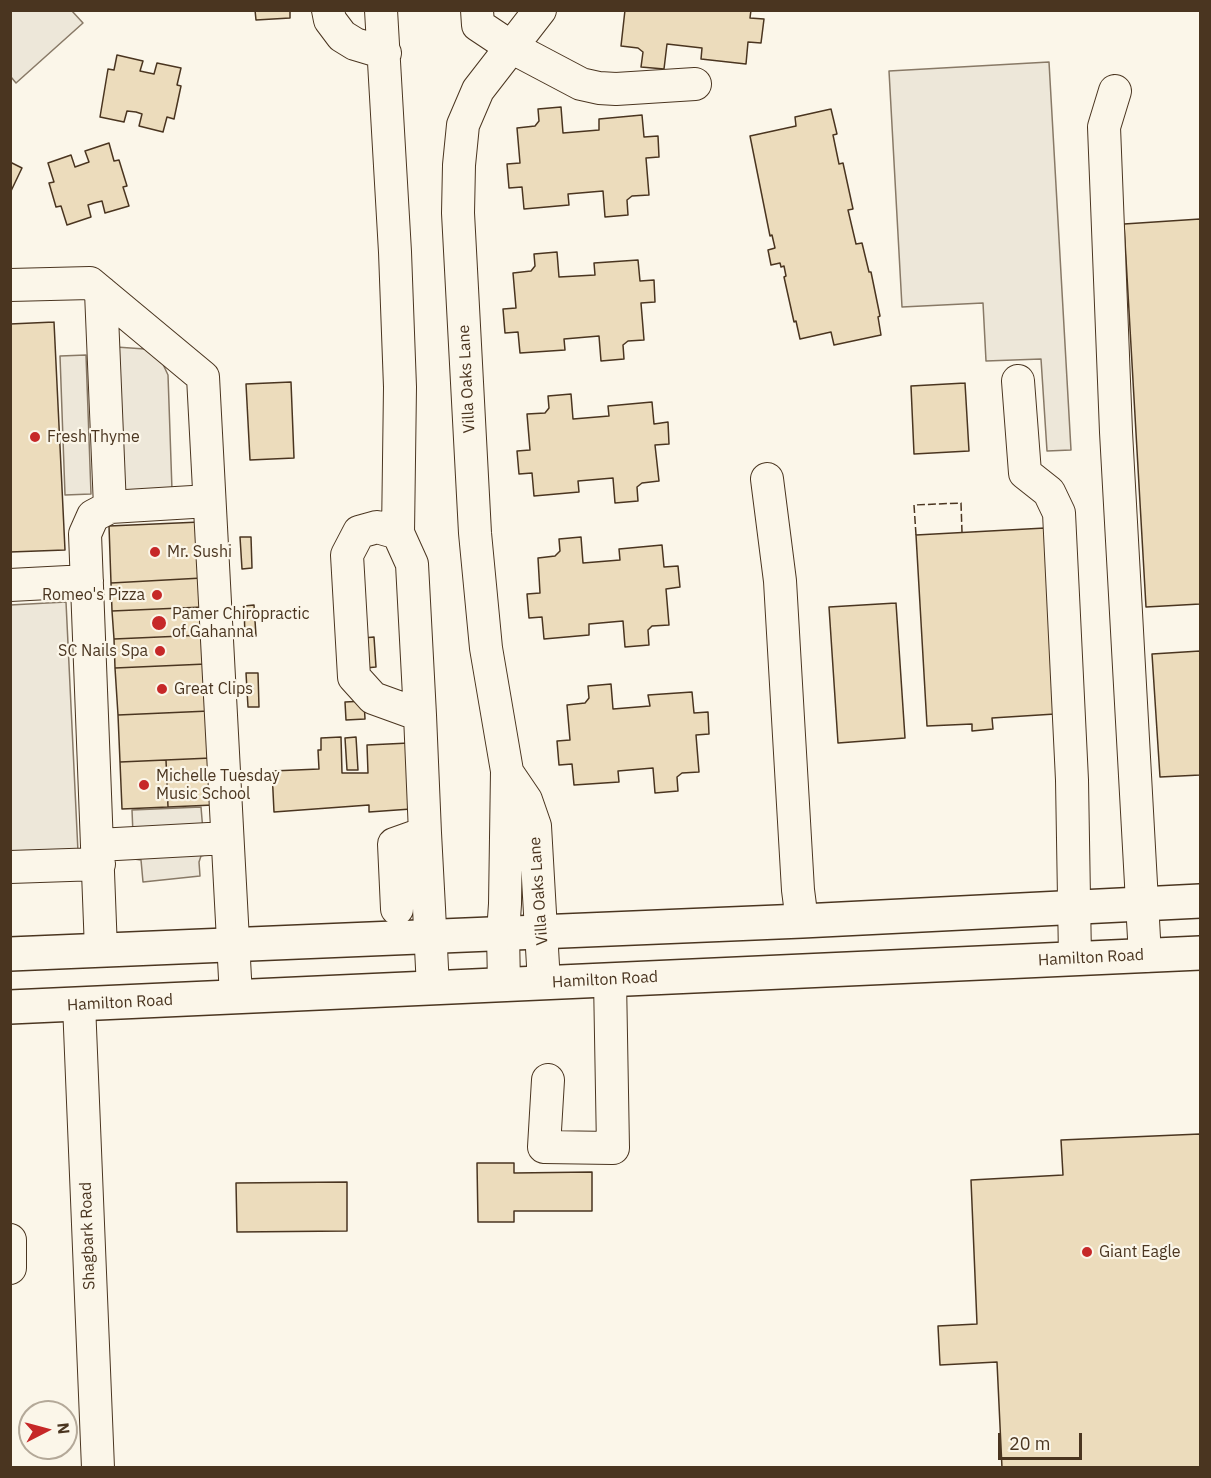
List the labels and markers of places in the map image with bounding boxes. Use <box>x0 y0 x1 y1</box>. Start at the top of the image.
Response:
place label: Fresh Thyme <box>47 427 140 447</box>
marker: Fresh Thyme <box>28 430 42 444</box>
place label: Mr. Sushi <box>167 542 232 562</box>
marker: Mr. Sushi <box>148 545 162 559</box>
place label: Romeo's Pizza <box>42 585 145 605</box>
marker: Romeo's Pizza <box>150 588 164 602</box>
place label: Pamer Chiropractic of Gahanna <box>172 604 310 642</box>
marker: Pamer Chiropractic of Gahanna <box>150 614 168 632</box>
place label: SC Nails Spa <box>58 641 148 661</box>
marker: SC Nails Spa <box>153 644 167 658</box>
place label: Great Clips <box>174 679 253 699</box>
marker: Great Clips <box>155 682 169 696</box>
place label: Michelle Tuesday Music School <box>156 766 280 804</box>
marker: Michelle Tuesday Music School <box>137 778 151 792</box>
place label: Giant Eagle <box>1099 1242 1181 1262</box>
marker: Giant Eagle <box>1080 1245 1094 1259</box>

